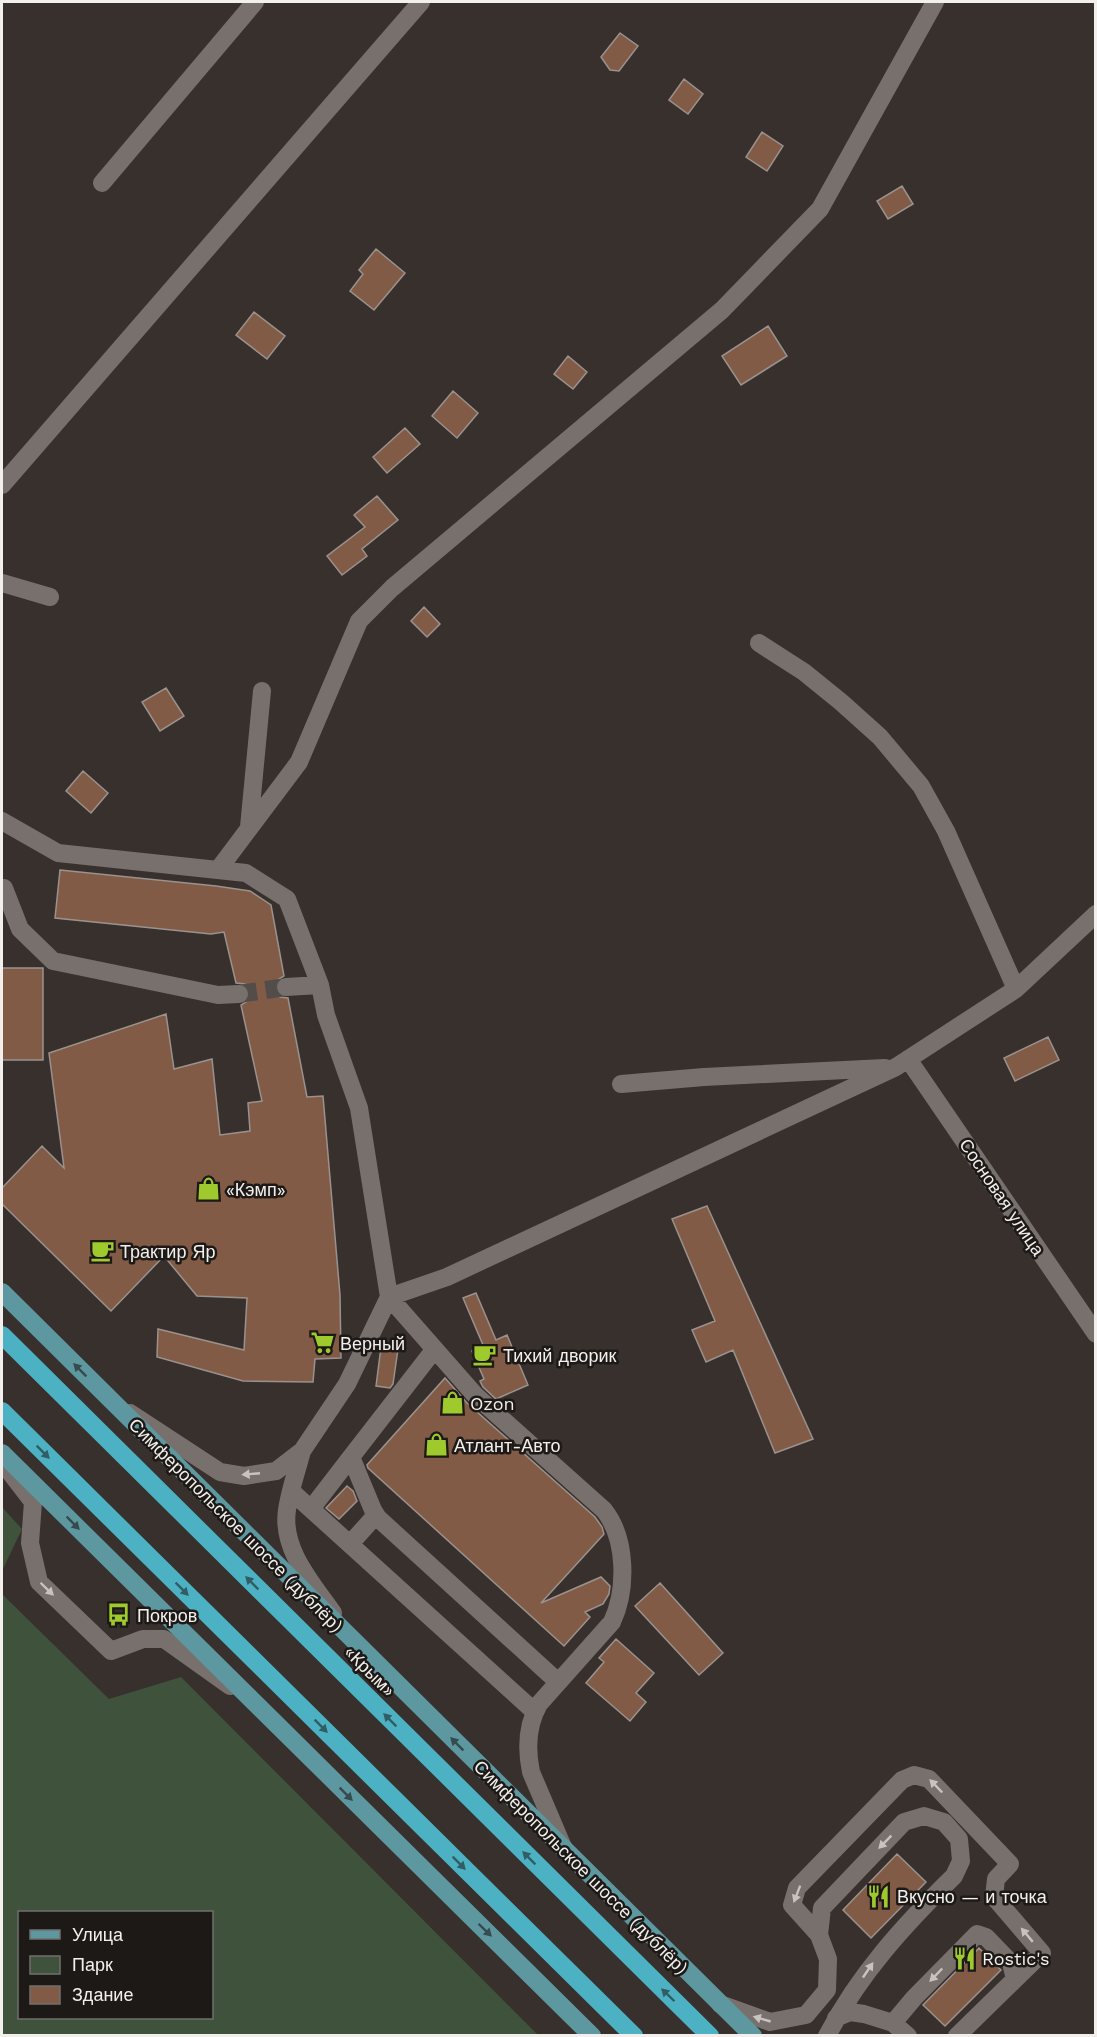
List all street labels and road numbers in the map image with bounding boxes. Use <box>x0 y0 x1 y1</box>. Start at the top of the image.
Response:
street label: Сосновая улица <box>955 1134 1049 1260</box>
street label: Симферопольское шоссе (дублёр) <box>125 1414 347 1636</box>
street label: «Крым» <box>340 1641 400 1701</box>
street label: Симферопольское шоссе (дублёр) <box>470 1756 692 1978</box>

